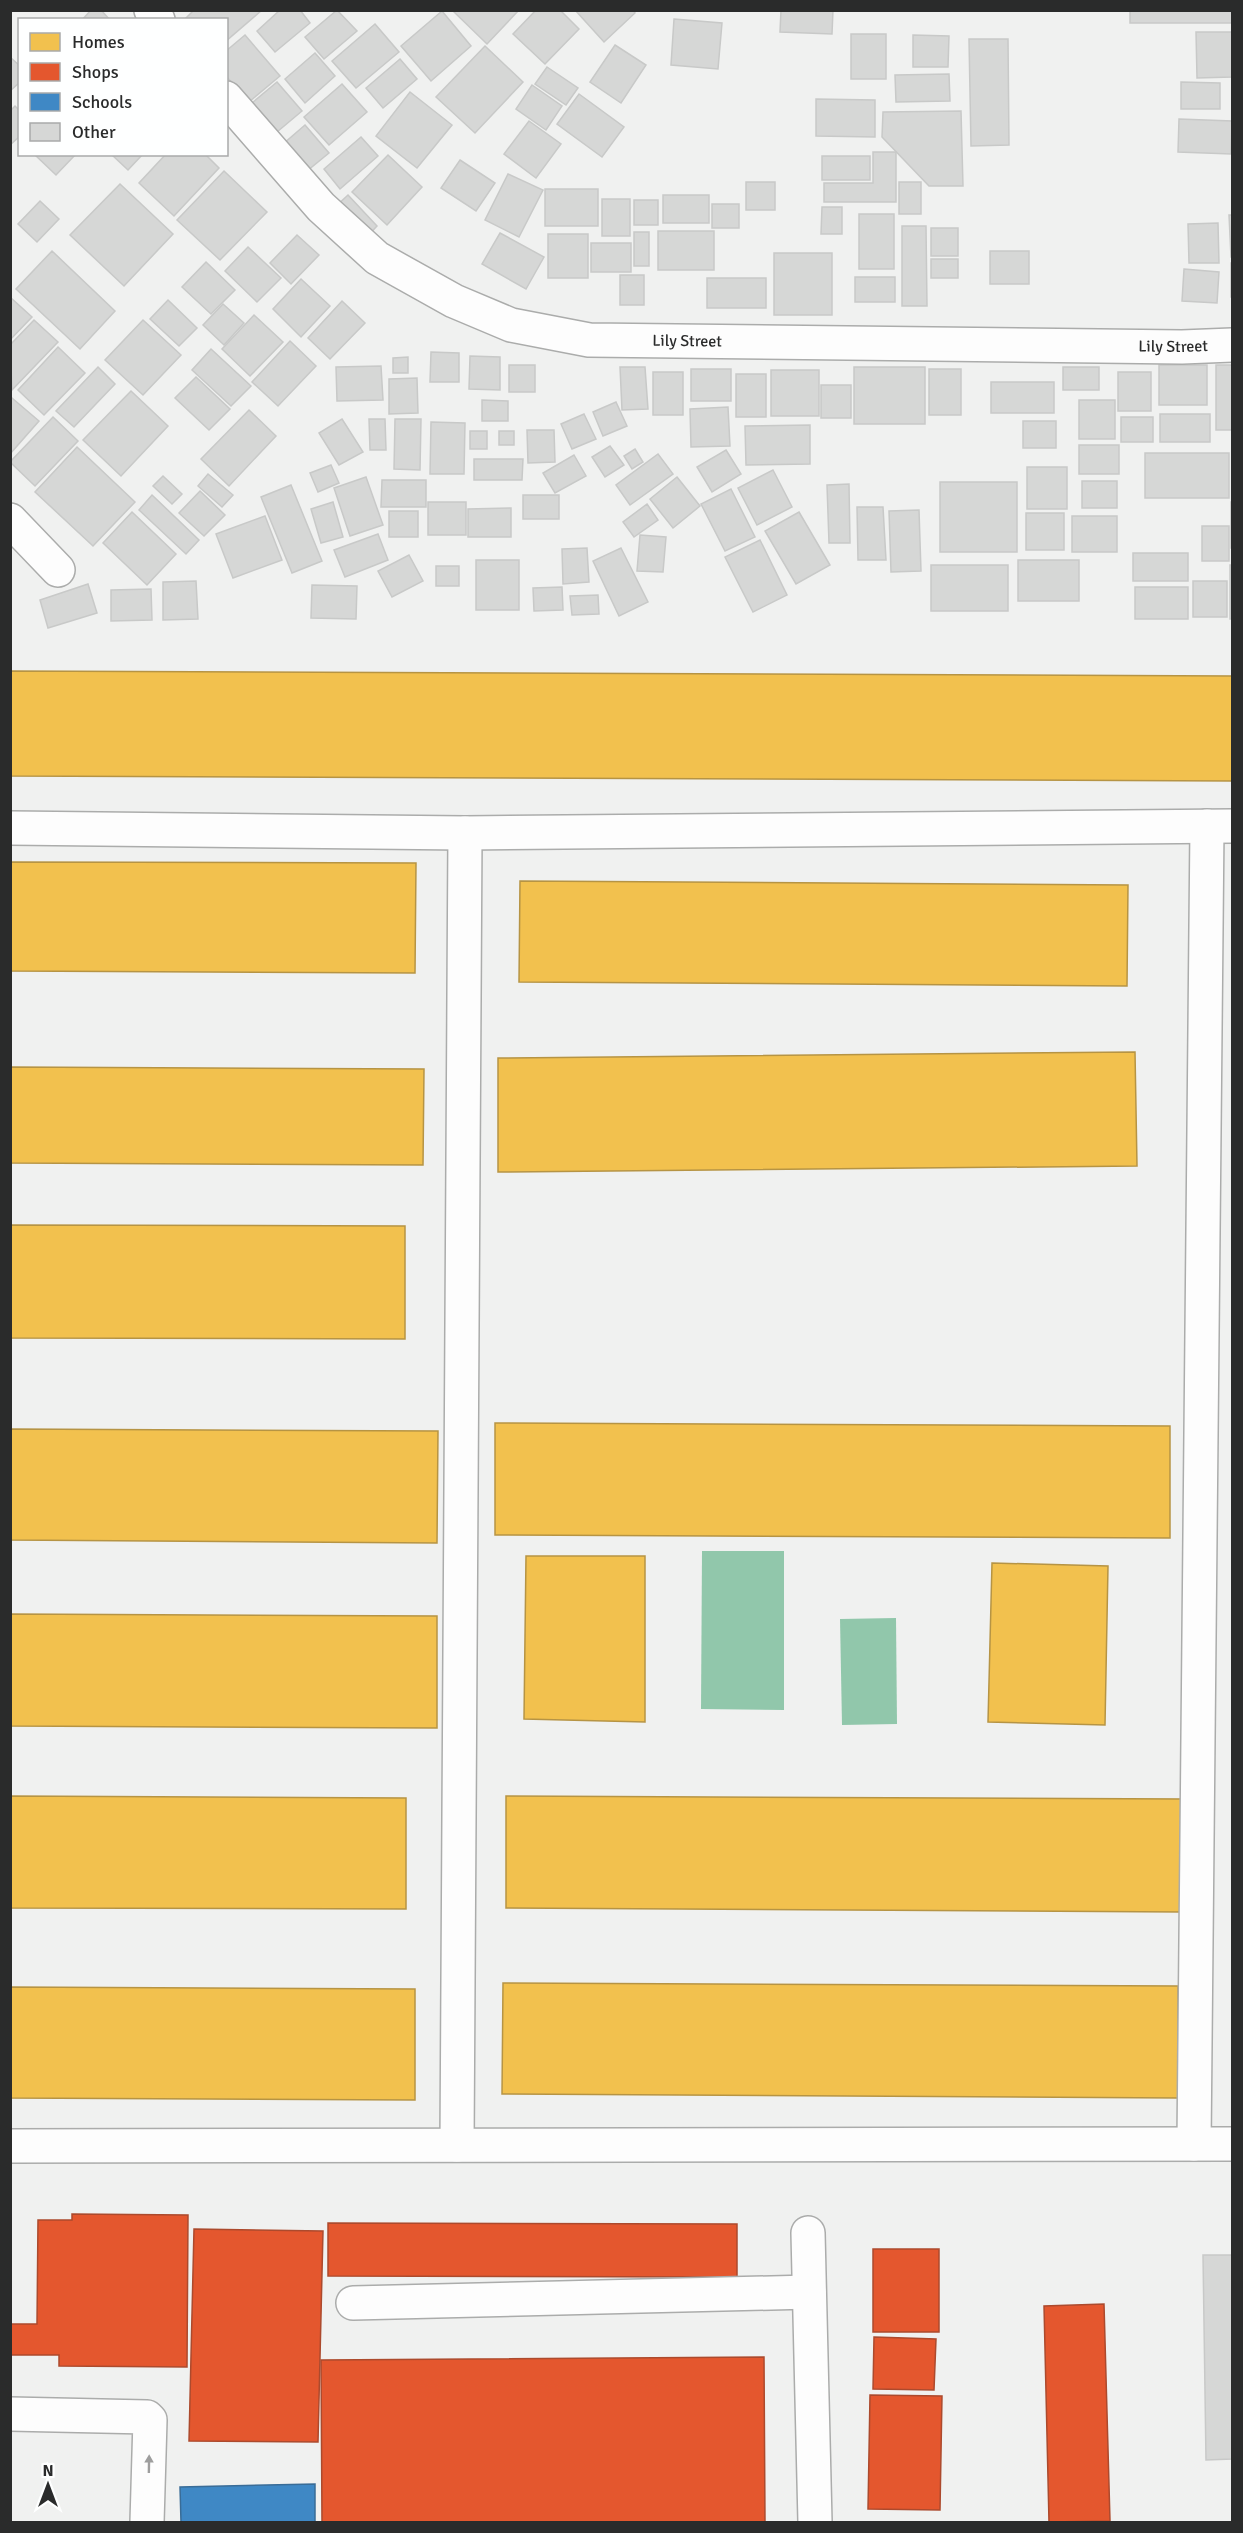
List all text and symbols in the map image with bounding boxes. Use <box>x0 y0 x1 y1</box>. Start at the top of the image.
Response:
legend <box>18 18 228 156</box>
text: Homes <box>72 31 125 53</box>
text: Shops <box>72 61 119 83</box>
text: Schools <box>72 91 132 113</box>
text: Other <box>72 121 116 143</box>
street label: Lily Street <box>652 331 723 352</box>
street label: Lily Street <box>1138 336 1209 357</box>
north arrow <box>18 2455 78 2515</box>
one-way arrow <box>144 2455 153 2474</box>
text: N <box>42 2461 54 2481</box>

